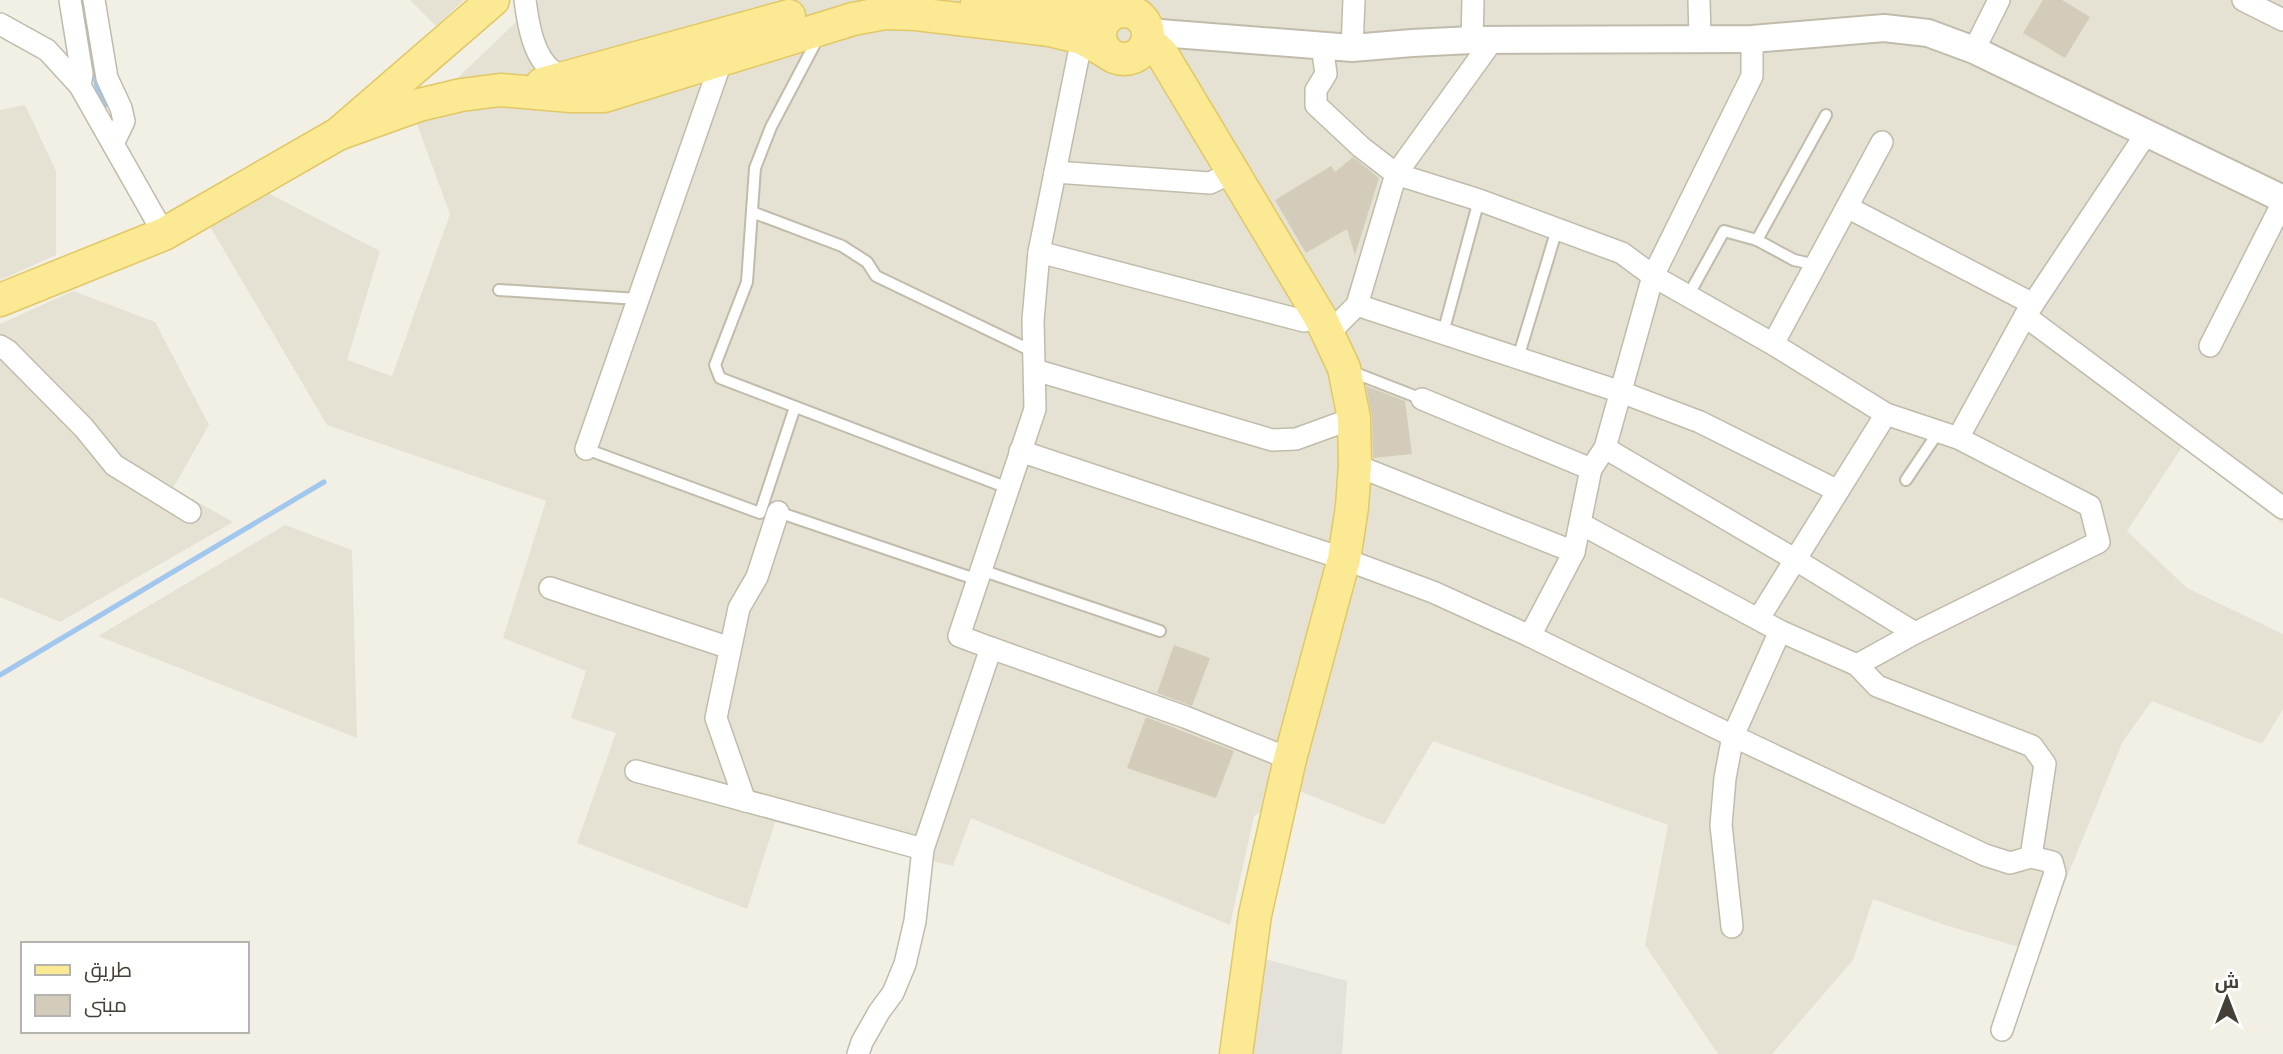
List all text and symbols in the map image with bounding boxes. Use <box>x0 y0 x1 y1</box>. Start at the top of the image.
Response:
legend <box>21 942 248 1033</box>
text: طريق <box>84 958 132 985</box>
north arrow <box>2192 963 2262 1033</box>
text: ش <box>2215 971 2239 995</box>
text: مبنى <box>84 993 127 1020</box>

